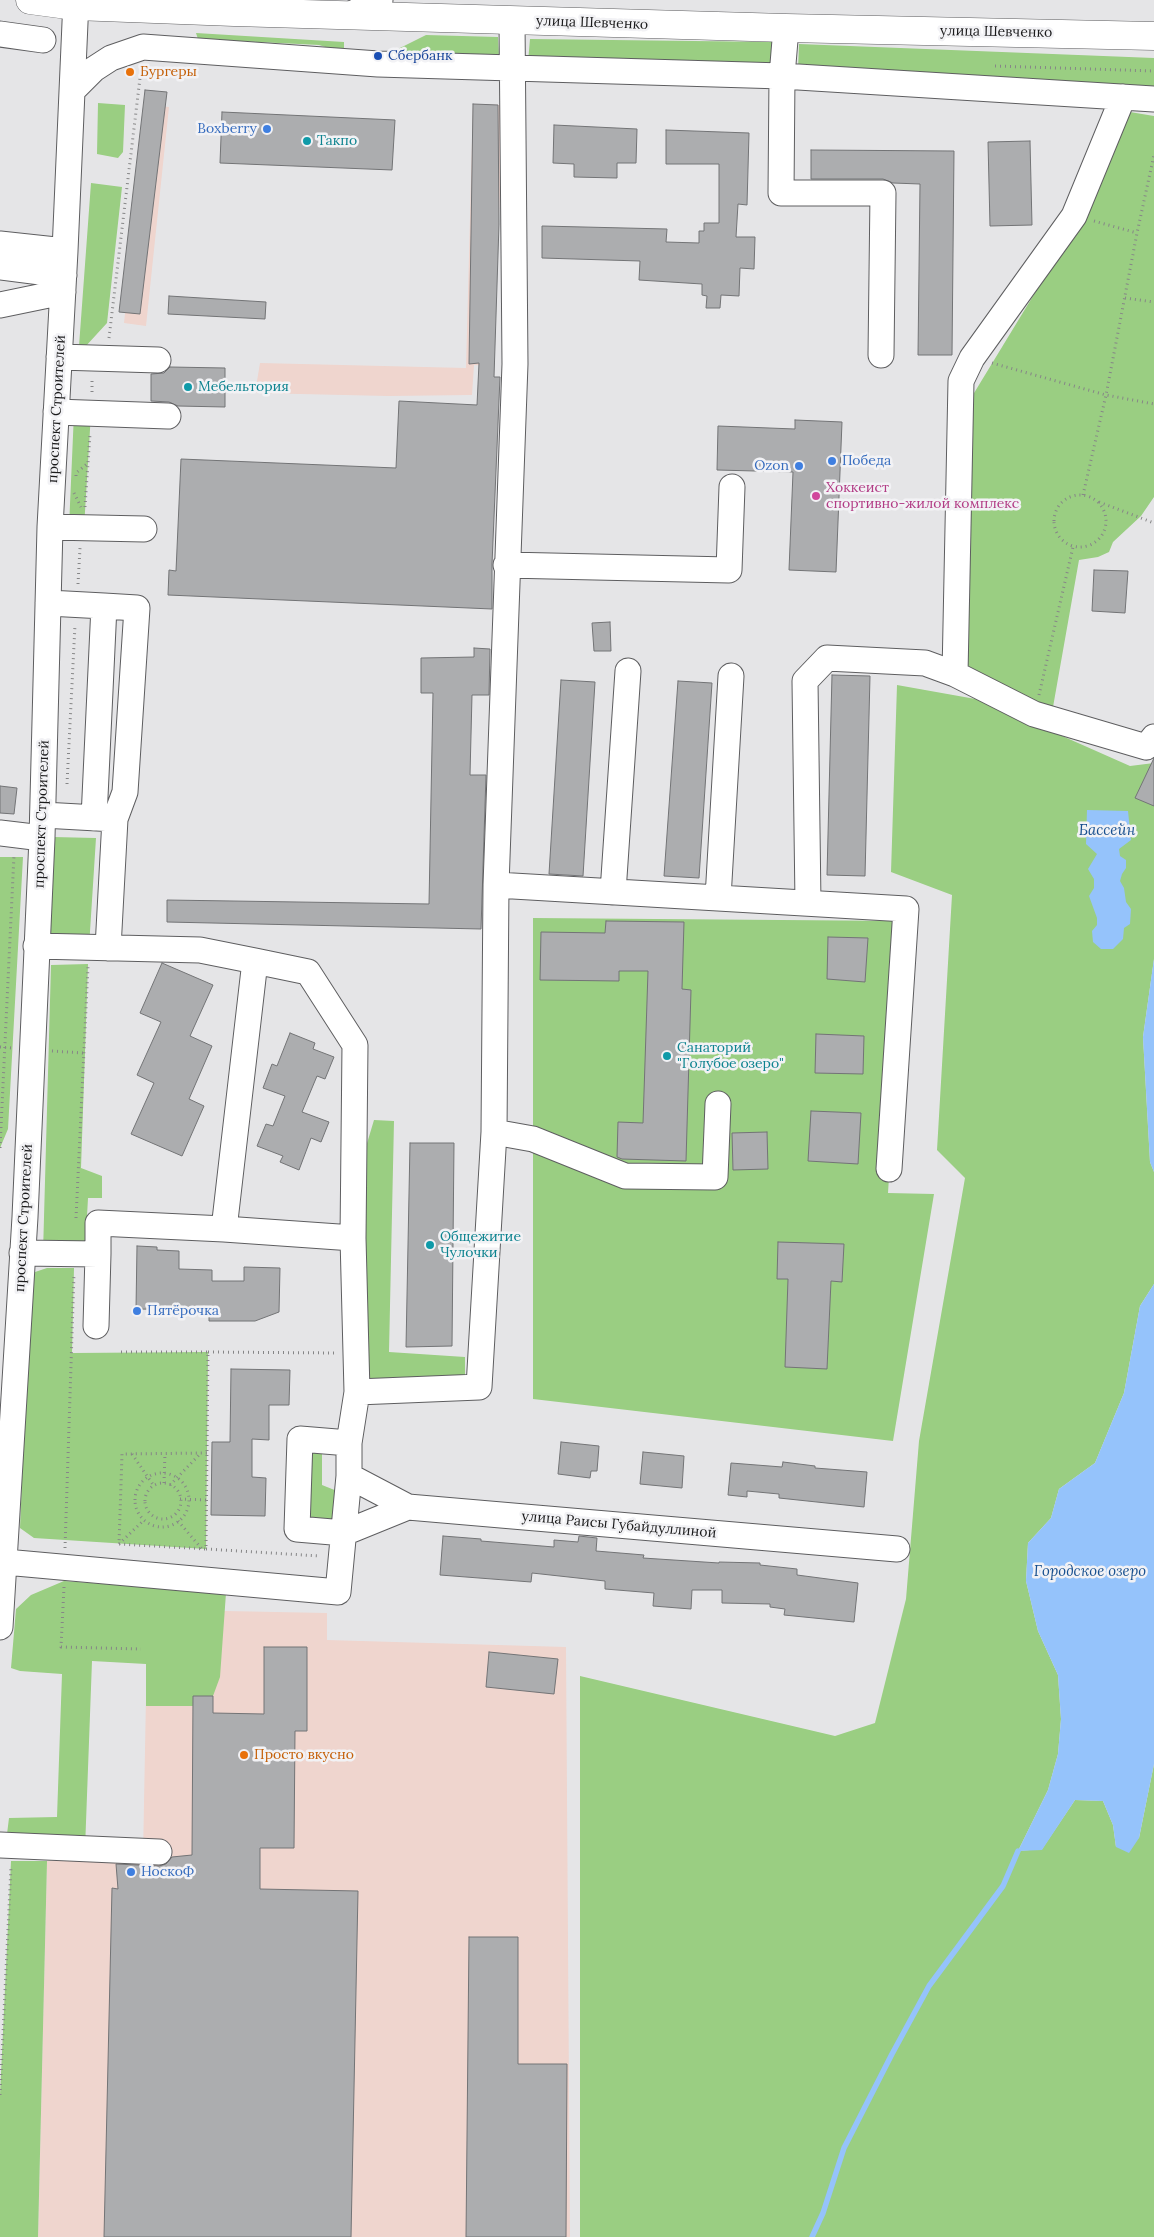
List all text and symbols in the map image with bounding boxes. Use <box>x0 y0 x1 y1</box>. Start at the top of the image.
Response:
street label: улица Шевченко <box>536 13 648 33</box>
street label: улица Шевченко <box>940 23 1052 41</box>
place label: Сбербанк <box>388 48 452 64</box>
marker: Сбербанк <box>372 50 384 62</box>
place label: Бургеры <box>140 64 197 80</box>
marker: Бургеры <box>124 66 136 78</box>
place label: Boxberry <box>197 121 257 137</box>
marker: Boxberry <box>261 123 273 135</box>
place label: Такпо <box>317 133 357 149</box>
marker: Такпо <box>301 135 313 147</box>
street label: проспект Строителей <box>45 335 69 483</box>
place label: Мебельтория <box>198 379 289 395</box>
marker: Мебельтория <box>182 381 194 393</box>
place label: Победа <box>842 453 891 469</box>
marker: Победа <box>826 455 838 467</box>
place label: Ozon <box>754 458 789 474</box>
marker: Ozon <box>793 460 805 472</box>
place label: Хоккеист спортивно-жилой комплекс <box>826 480 1019 512</box>
marker: Хоккеист спортивно-жилой комплекс <box>810 490 822 502</box>
street label: проспект Строителей <box>31 740 53 888</box>
water label: Бассейн <box>1079 822 1135 840</box>
place label: Санаторий "Голубое озеро" <box>677 1040 784 1072</box>
marker: Санаторий "Голубое озеро" <box>661 1050 673 1062</box>
street label: проспект Строителей <box>12 1144 36 1292</box>
place label: Общежитие Чулочки <box>440 1229 521 1262</box>
marker: Общежитие Чулочки <box>424 1239 436 1251</box>
place label: Пятёрочка <box>147 1303 219 1319</box>
marker: Пятёрочка <box>131 1305 143 1317</box>
street label: улица Раисы Губайдуллиной <box>521 1508 717 1542</box>
water label: Городское озеро <box>1034 1563 1146 1581</box>
place label: Просто вкусно <box>254 1747 354 1763</box>
marker: Просто вкусно <box>238 1749 250 1761</box>
place label: НоскоФ <box>141 1864 194 1880</box>
marker: НоскоФ <box>125 1866 137 1878</box>

